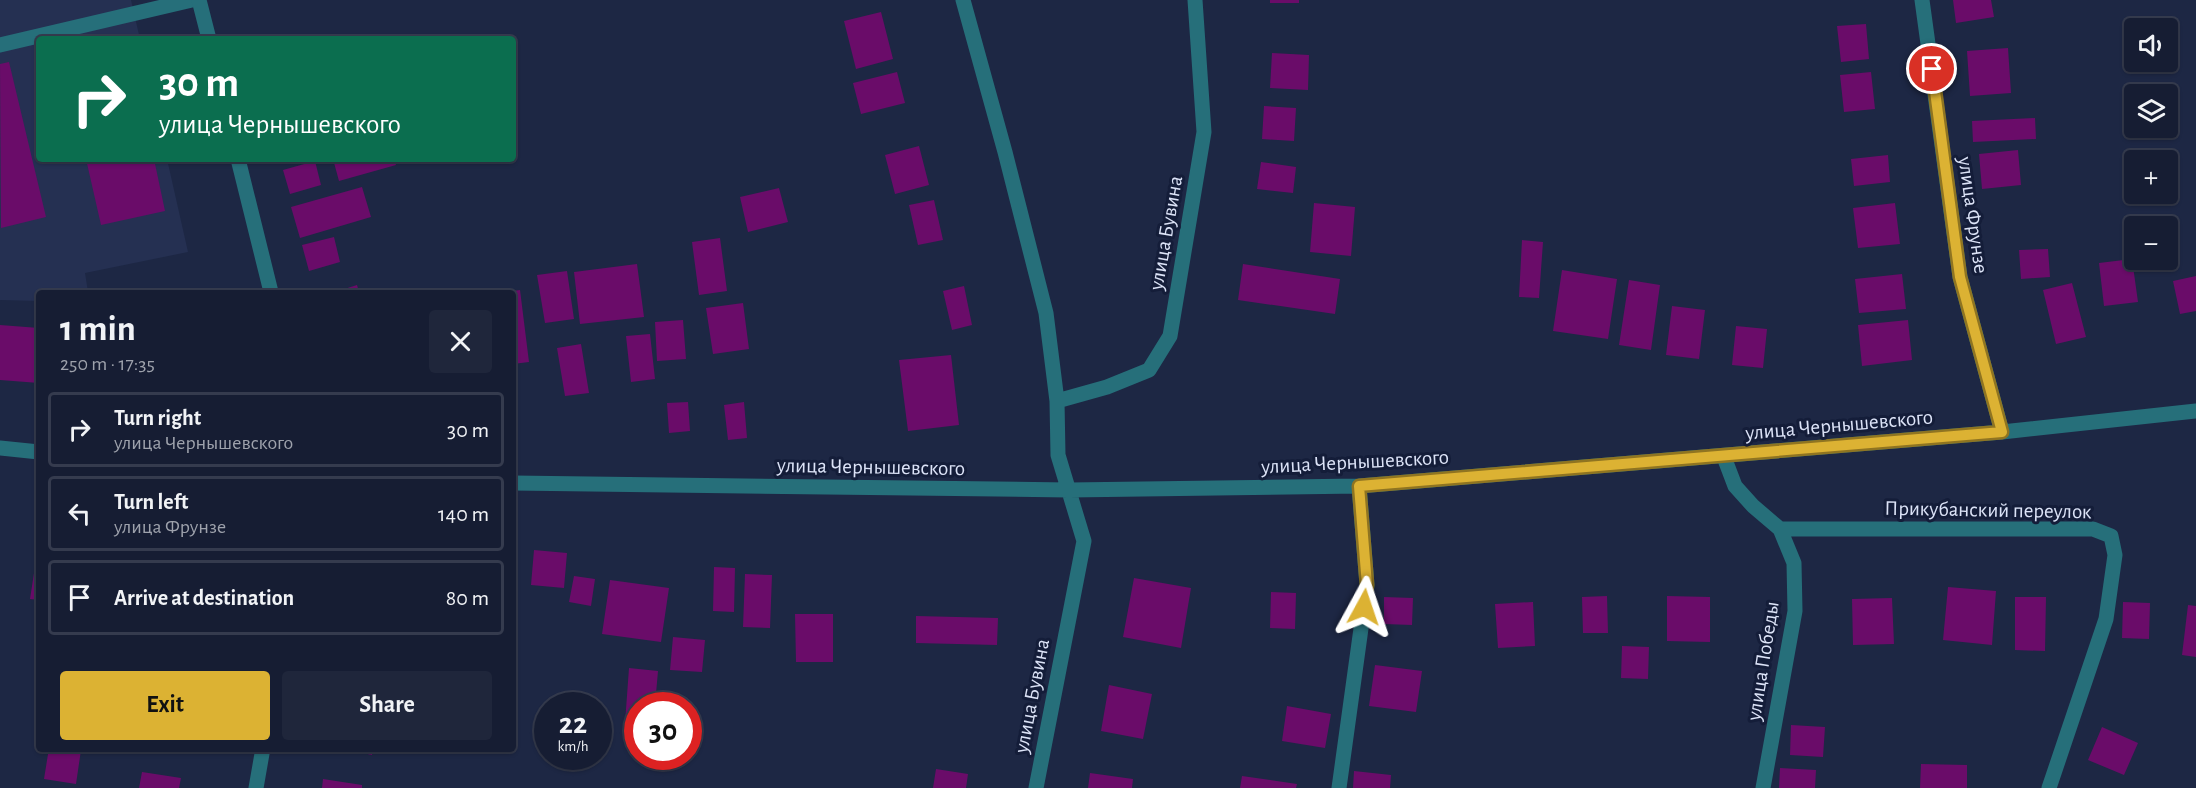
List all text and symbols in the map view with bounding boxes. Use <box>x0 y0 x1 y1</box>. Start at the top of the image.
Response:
map controls <box>2124 18 2178 270</box>
button: sound <box>2124 18 2178 72</box>
pin <box>1906 43 1957 94</box>
icon: arrive <box>1915 52 1948 85</box>
icon: right <box>60 60 138 138</box>
text: 30 m <box>159 62 239 104</box>
button: layers <box>2124 84 2178 138</box>
text: улица Чернышевского <box>159 111 401 138</box>
button: + <box>2124 150 2178 204</box>
street label: улица Фрунзе <box>1954 154 1992 275</box>
street label: улица Бувина <box>1145 174 1186 293</box>
button: − <box>2124 216 2178 270</box>
button: close <box>429 310 492 373</box>
text: 1 min <box>60 311 136 347</box>
text: 250 m · 17:35 <box>60 354 155 374</box>
street label: улица Чернышевского <box>1743 406 1934 444</box>
text: Turn right <box>114 407 201 429</box>
icon: right <box>63 413 96 446</box>
text: 30 m <box>447 419 489 441</box>
text: улица Чернышевского <box>114 433 293 453</box>
street label: улица Чернышевского <box>1260 447 1449 477</box>
street label: улица Чернышевского <box>776 455 965 479</box>
text: Turn left <box>114 491 188 513</box>
icon: left <box>63 497 96 530</box>
street label: Прикубанский переулок <box>1884 498 2092 522</box>
text: 140 m <box>438 503 489 525</box>
text: улица Фрунзе <box>114 517 226 537</box>
position arrow <box>1332 575 1396 639</box>
icon: arrive <box>63 581 96 614</box>
text: Arrive at destination <box>114 587 294 609</box>
text: 80 m <box>446 587 489 609</box>
street label: улица Победы <box>1743 600 1783 723</box>
street label: улица Бувина <box>1010 637 1053 756</box>
button: Exit <box>60 671 270 740</box>
button: Share <box>282 671 492 740</box>
speed limit sign: 30 <box>624 692 702 770</box>
text: 22 <box>559 709 587 739</box>
text: km/h <box>558 739 588 754</box>

